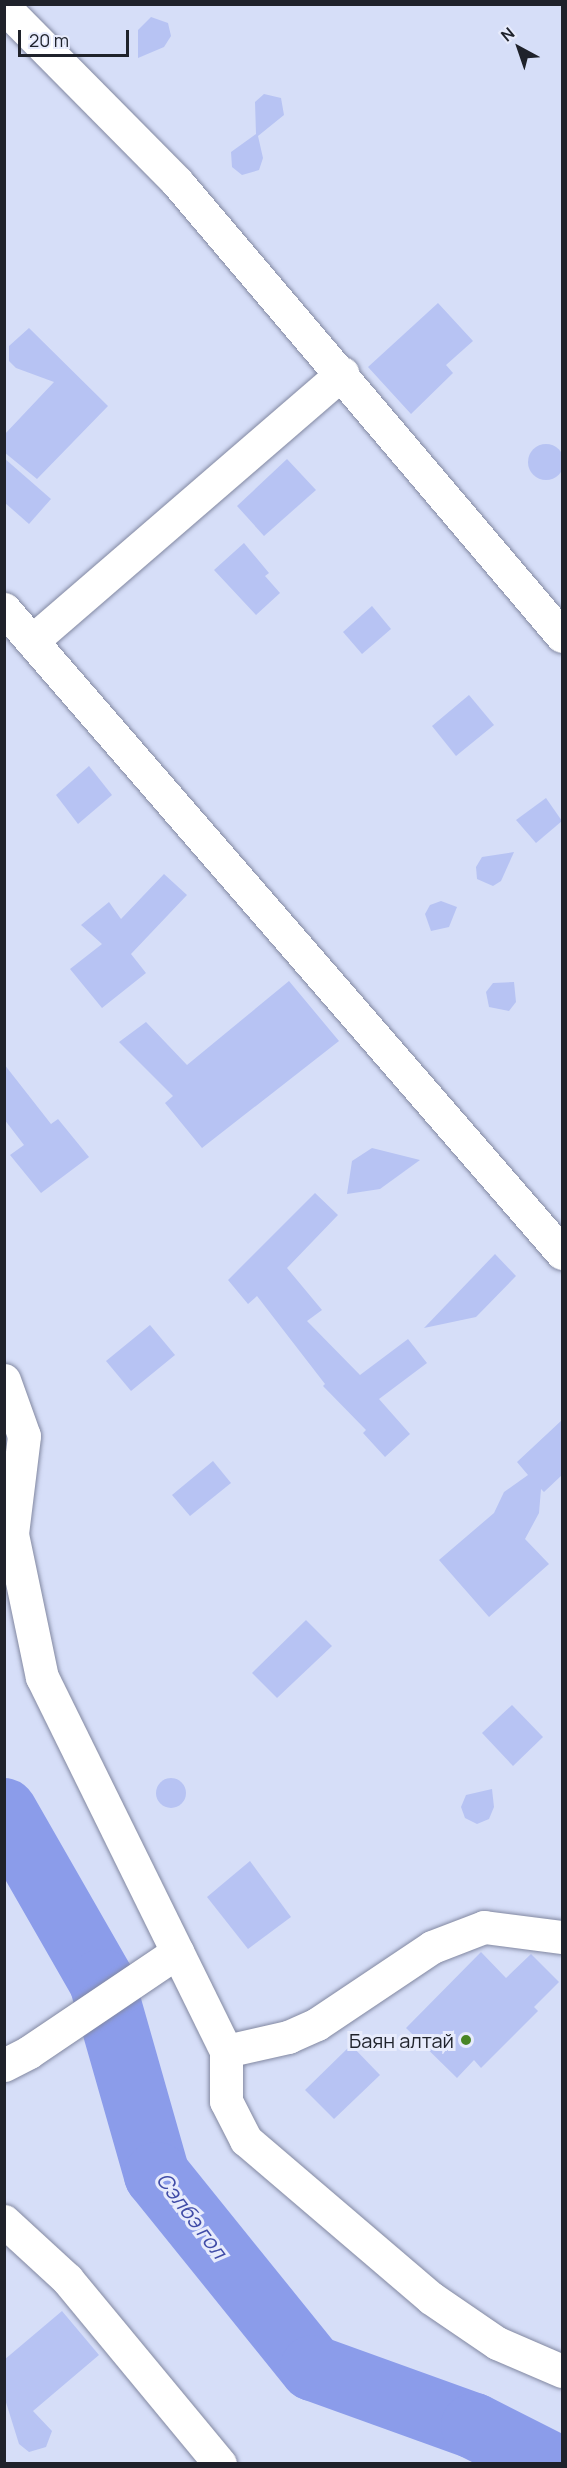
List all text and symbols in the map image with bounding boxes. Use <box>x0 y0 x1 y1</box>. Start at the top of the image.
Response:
scale bar <box>21 18 132 56</box>
north arrow <box>489 18 549 78</box>
text: N <box>496 22 519 46</box>
text: 20 m <box>29 28 69 52</box>
place label: Баян алтай <box>349 2028 454 2052</box>
marker: Баян алтай <box>459 2033 473 2047</box>
water label: Сэлбэ гол <box>152 2167 232 2263</box>

